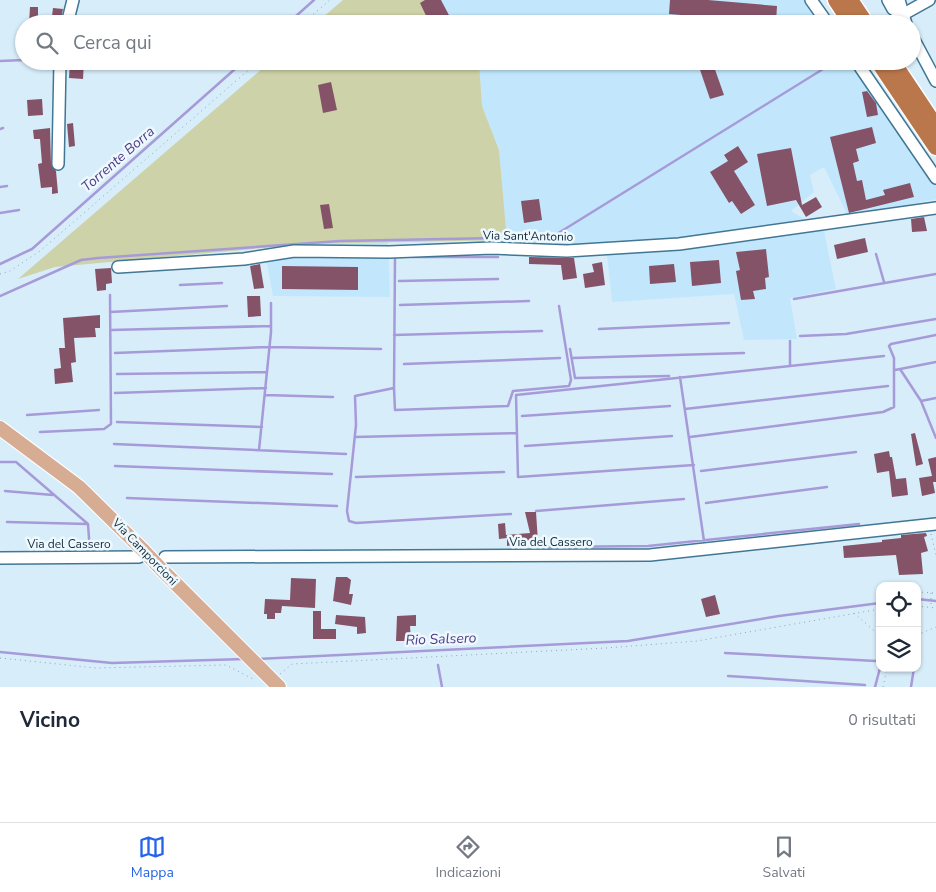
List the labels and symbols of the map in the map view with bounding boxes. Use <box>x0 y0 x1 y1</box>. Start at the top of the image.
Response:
water label: Torrente Borra <box>77 122 159 196</box>
street label: Via Sant'Antonio <box>482 227 574 245</box>
street label: Via Camporcioni <box>108 514 181 589</box>
street label: Via del Cassero <box>508 534 593 550</box>
street label: Via del Cassero <box>26 536 111 552</box>
water label: Rio Salsero <box>405 628 477 650</box>

